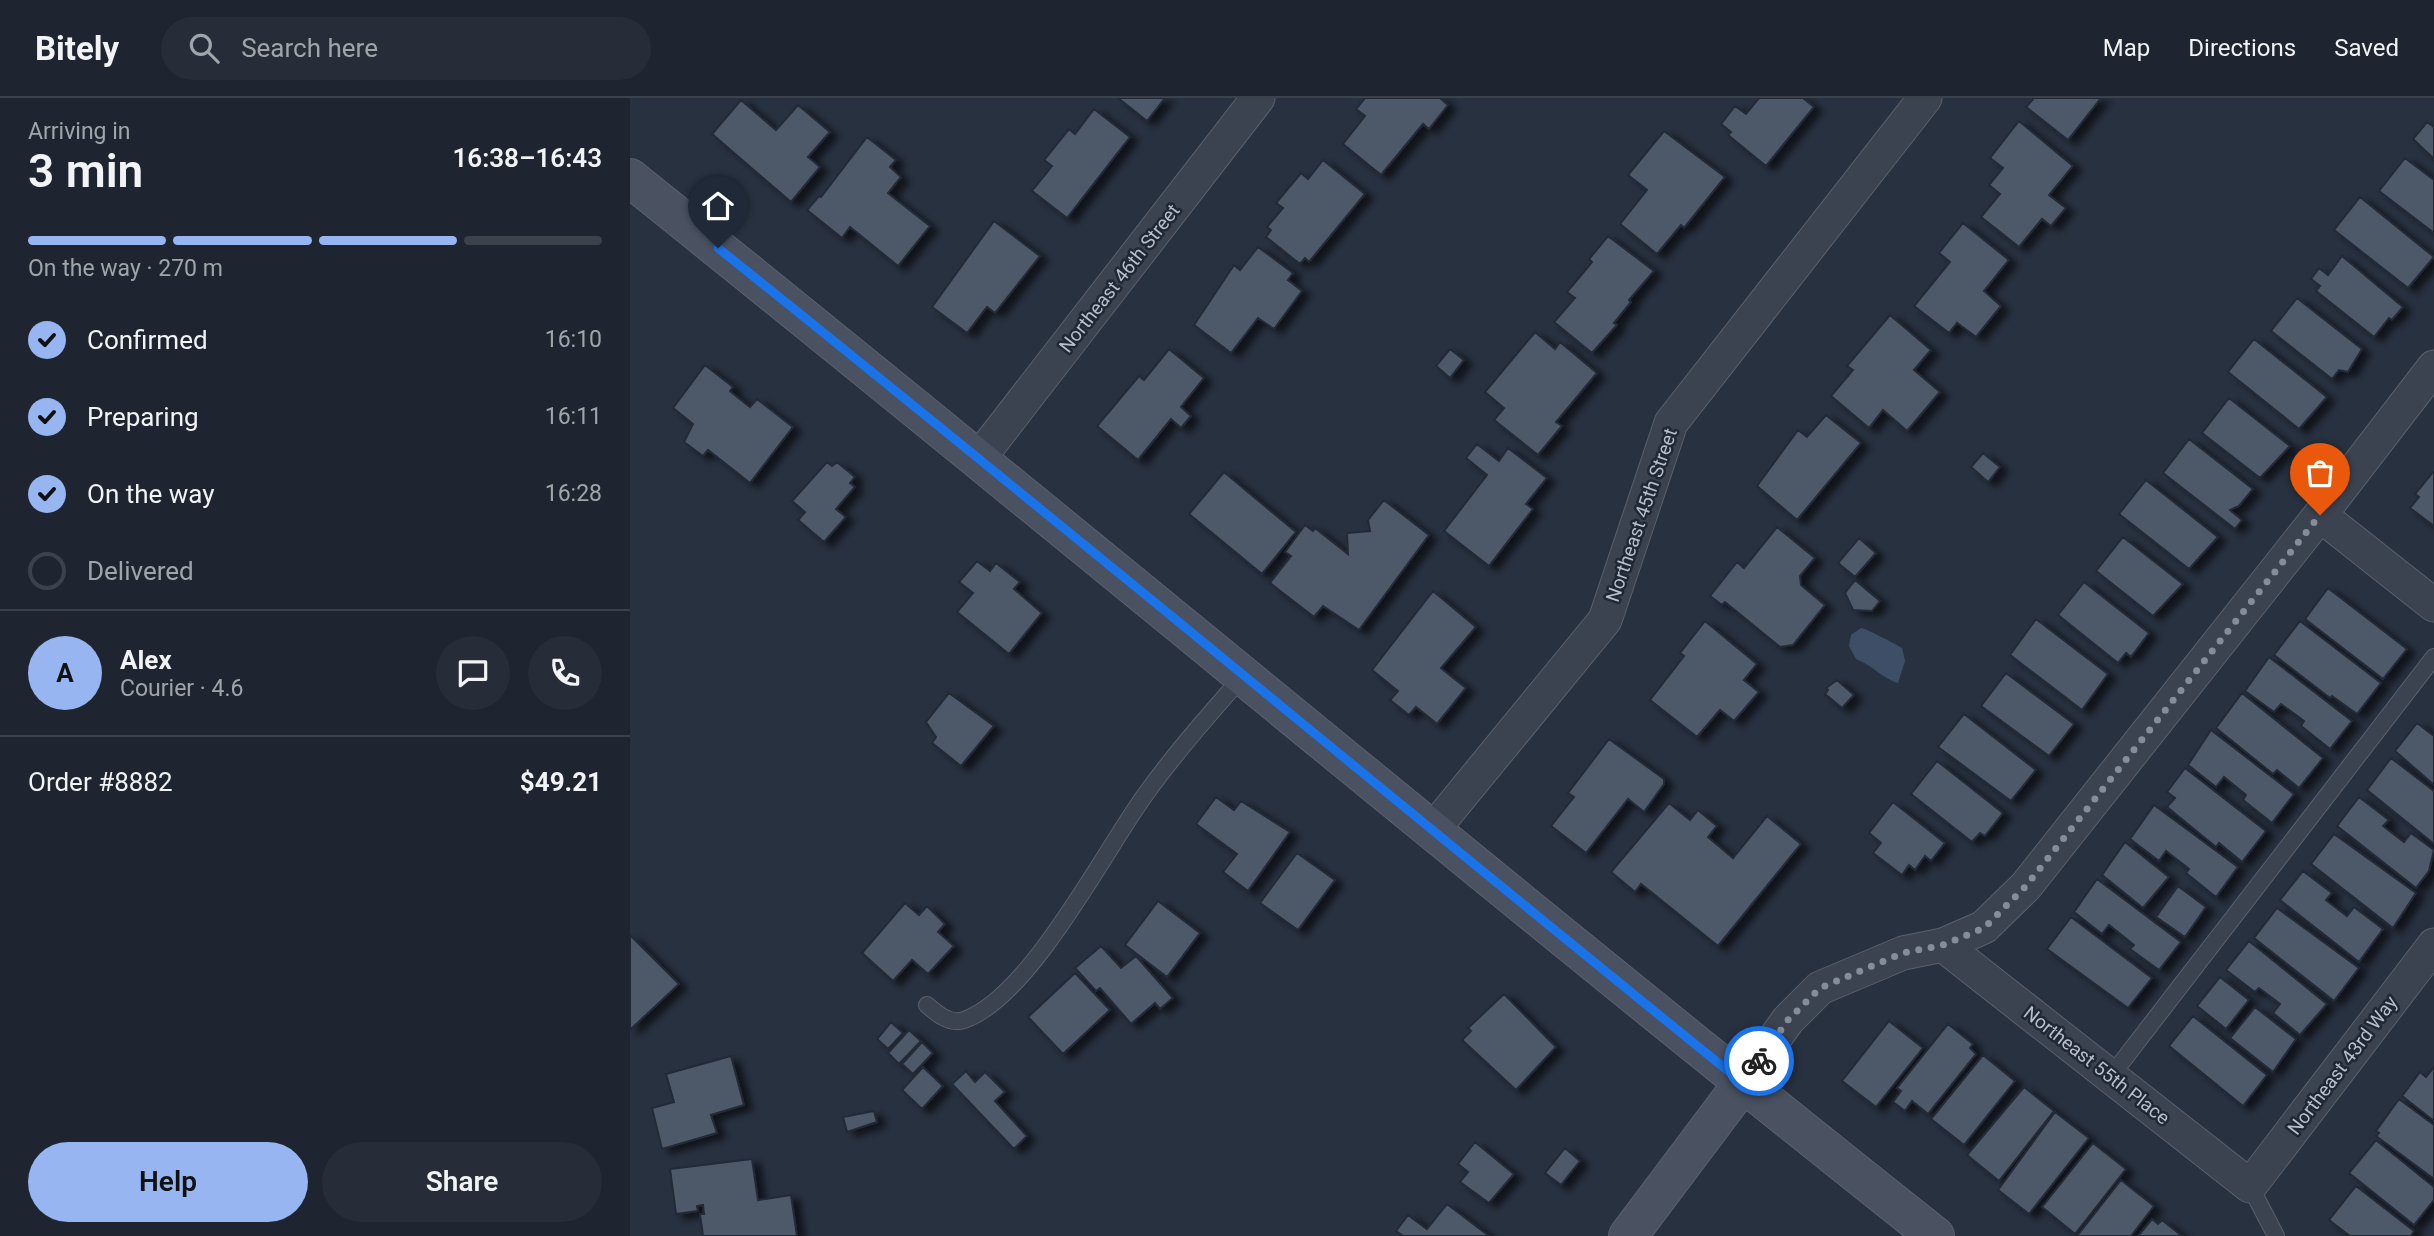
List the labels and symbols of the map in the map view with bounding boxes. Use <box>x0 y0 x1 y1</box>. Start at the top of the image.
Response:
pin <box>688 176 748 248</box>
street label: Northeast 46th Street <box>1054 200 1184 357</box>
street label: Northeast 45th Street <box>1601 425 1682 605</box>
pin <box>2290 443 2350 515</box>
street label: Northeast 43rd Way <box>2283 991 2402 1139</box>
street label: Northeast 55th Place <box>2019 1001 2174 1130</box>
courier <box>1724 1026 1794 1096</box>

